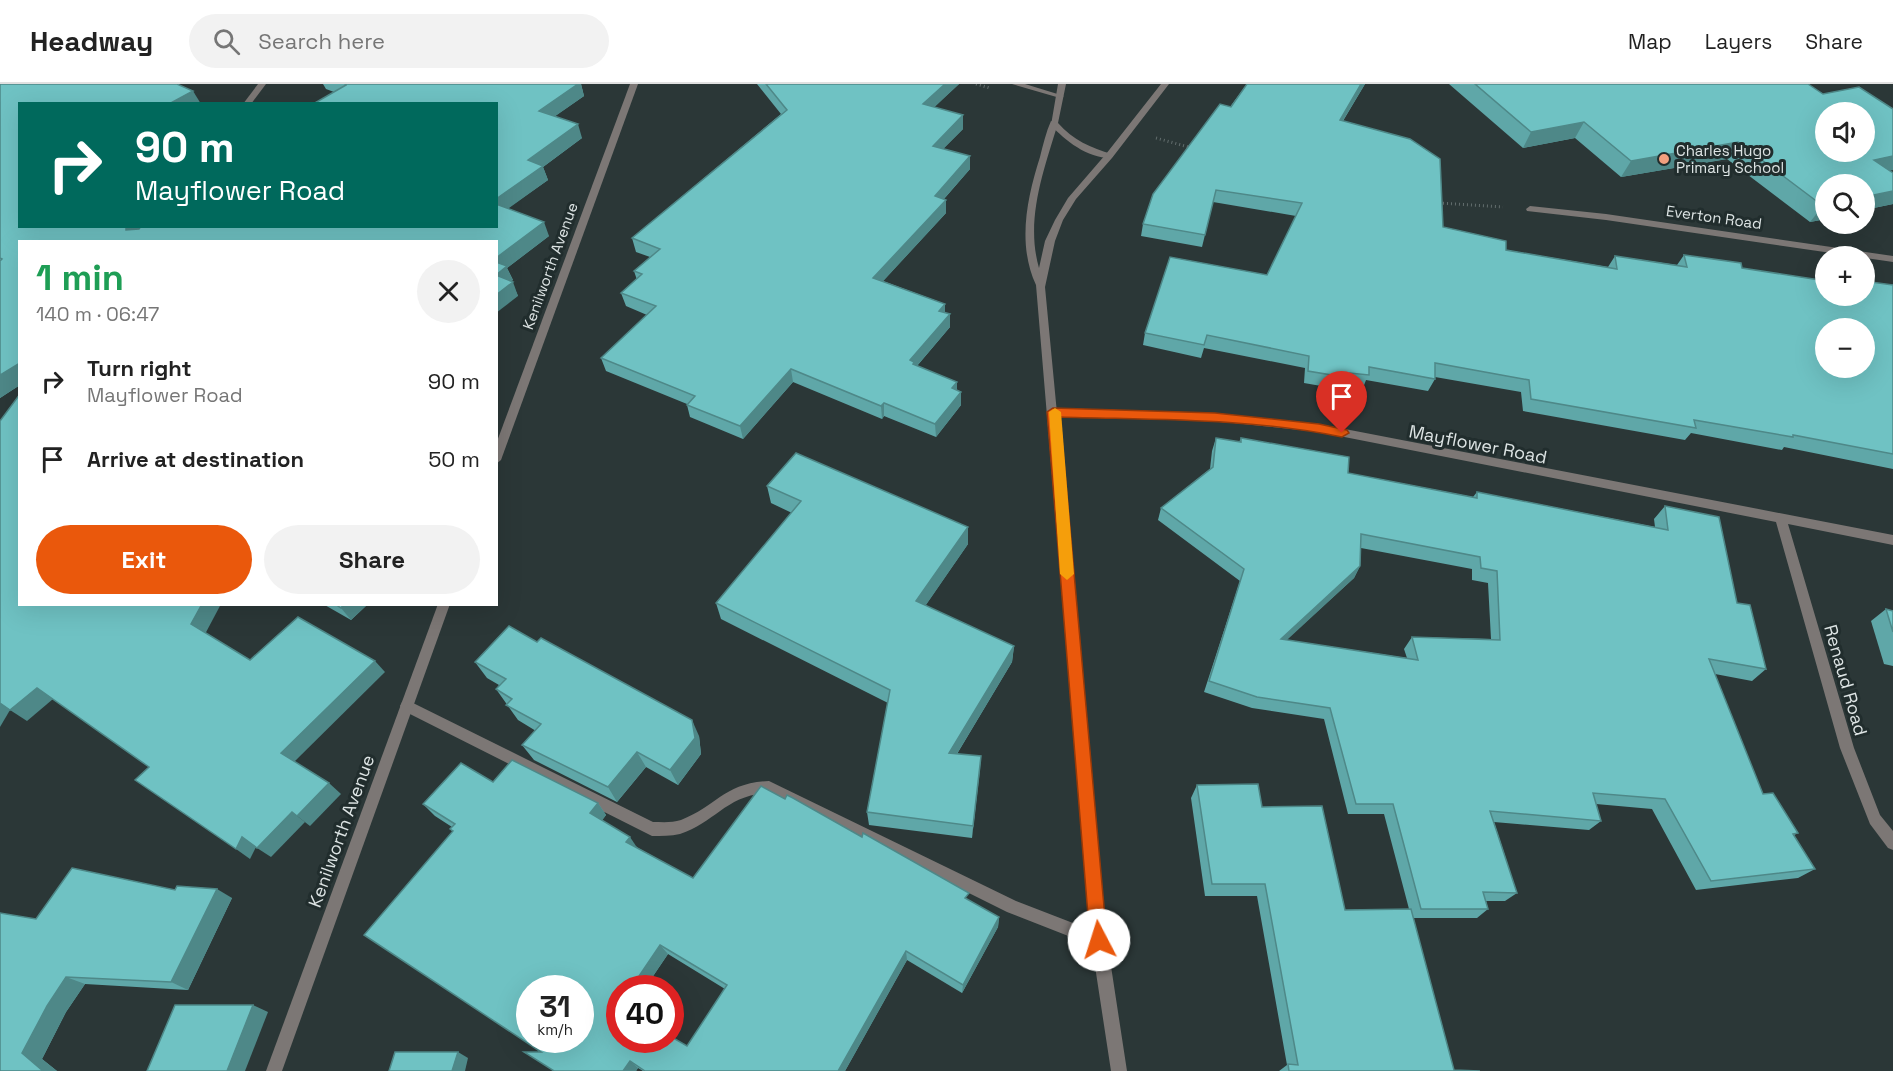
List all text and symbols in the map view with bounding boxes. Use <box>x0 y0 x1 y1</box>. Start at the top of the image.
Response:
search box <box>189 14 609 68</box>
text: Headway <box>30 23 153 59</box>
icon: search <box>210 25 243 58</box>
text: Search here <box>258 27 385 55</box>
text: Map <box>1628 28 1672 55</box>
text: Layers <box>1705 28 1772 55</box>
text: Share <box>1805 28 1863 55</box>
map controls <box>1815 102 1875 378</box>
button: sound <box>1815 102 1875 162</box>
text: 90 m <box>135 121 235 174</box>
icon: right <box>36 126 114 204</box>
place label: Charles Hugo Primary School <box>1676 141 1784 177</box>
marker: Charles Hugo Primary School <box>1657 152 1671 166</box>
text: Mayflower Road <box>135 173 345 208</box>
button: search <box>1815 174 1875 234</box>
street label: Kenilworth Avenue <box>518 200 582 332</box>
street label: Everton Road <box>1665 201 1763 233</box>
button: + <box>1815 246 1875 306</box>
text: 1 min <box>36 255 124 301</box>
button: close <box>417 260 480 323</box>
text: 140 m · 06:47 <box>36 301 159 327</box>
button: − <box>1815 318 1875 378</box>
text: Turn right <box>87 354 192 382</box>
icon: right <box>36 365 69 398</box>
text: 90 m <box>428 367 480 395</box>
pin <box>1316 371 1367 433</box>
icon: arrive <box>1325 380 1358 413</box>
text: Mayflower Road <box>87 382 243 408</box>
street label: Mayflower Road <box>1407 419 1549 469</box>
icon: arrive <box>36 443 69 476</box>
text: Arrive at destination <box>87 445 304 473</box>
text: 50 m <box>428 445 480 473</box>
button: Exit <box>36 525 252 594</box>
button: Share <box>264 525 480 594</box>
street label: Renaud Road <box>1819 622 1873 738</box>
street label: Kenilworth Avenue <box>303 752 379 910</box>
position arrow <box>1067 908 1131 972</box>
speed limit sign: 40 <box>606 975 684 1053</box>
text: 31 <box>539 987 571 1026</box>
text: km/h <box>537 1020 573 1039</box>

